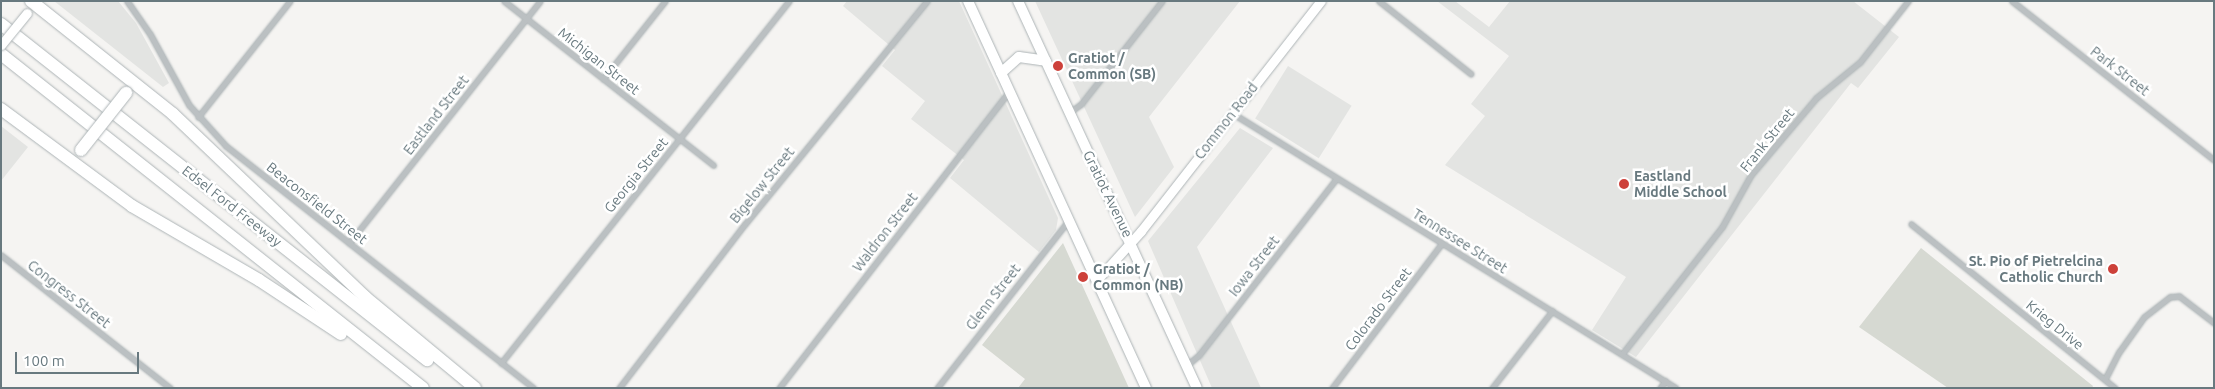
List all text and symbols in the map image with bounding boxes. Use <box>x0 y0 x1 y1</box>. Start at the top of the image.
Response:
street label: Michigan Street <box>555 24 643 98</box>
street label: Park Street <box>2087 43 2153 99</box>
place label: Gratiot / Common (SB) <box>1068 50 1156 82</box>
marker: Gratiot / Common (SB) <box>1052 60 1064 72</box>
street label: Eastland Street <box>400 72 472 158</box>
street label: Common Road <box>1191 79 1261 163</box>
street label: Frank Street <box>1736 105 1798 175</box>
street label: Georgia Street <box>601 134 671 216</box>
street label: Bigelow Street <box>726 144 798 226</box>
street label: Gratiot Avenue <box>1080 148 1136 240</box>
street label: Beaconsfield Street <box>263 158 371 248</box>
street label: Edsel Ford Freeway <box>179 162 285 250</box>
place label: Eastland Middle School <box>1634 168 1727 200</box>
marker: Eastland Middle School <box>1618 178 1630 190</box>
street label: Waldron Street <box>849 189 921 275</box>
street label: Tennessee Street <box>1410 205 1510 277</box>
street label: Iowa Street <box>1225 232 1283 300</box>
place label: St. Pio of Pietrelcina Catholic Church <box>1969 253 2103 286</box>
street label: Congress Street <box>24 257 114 331</box>
street label: Glenn Street <box>962 261 1024 333</box>
place label: Gratiot / Common (NB) <box>1093 261 1184 294</box>
marker: St. Pio of Pietrelcina Catholic Church <box>2107 263 2119 275</box>
street label: Colorado Street <box>1341 264 1415 354</box>
marker: Gratiot / Common (NB) <box>1077 271 1089 283</box>
street label: Krieg Drive <box>2023 297 2087 353</box>
scale bar <box>18 342 141 374</box>
text: 100 m <box>23 352 65 369</box>

